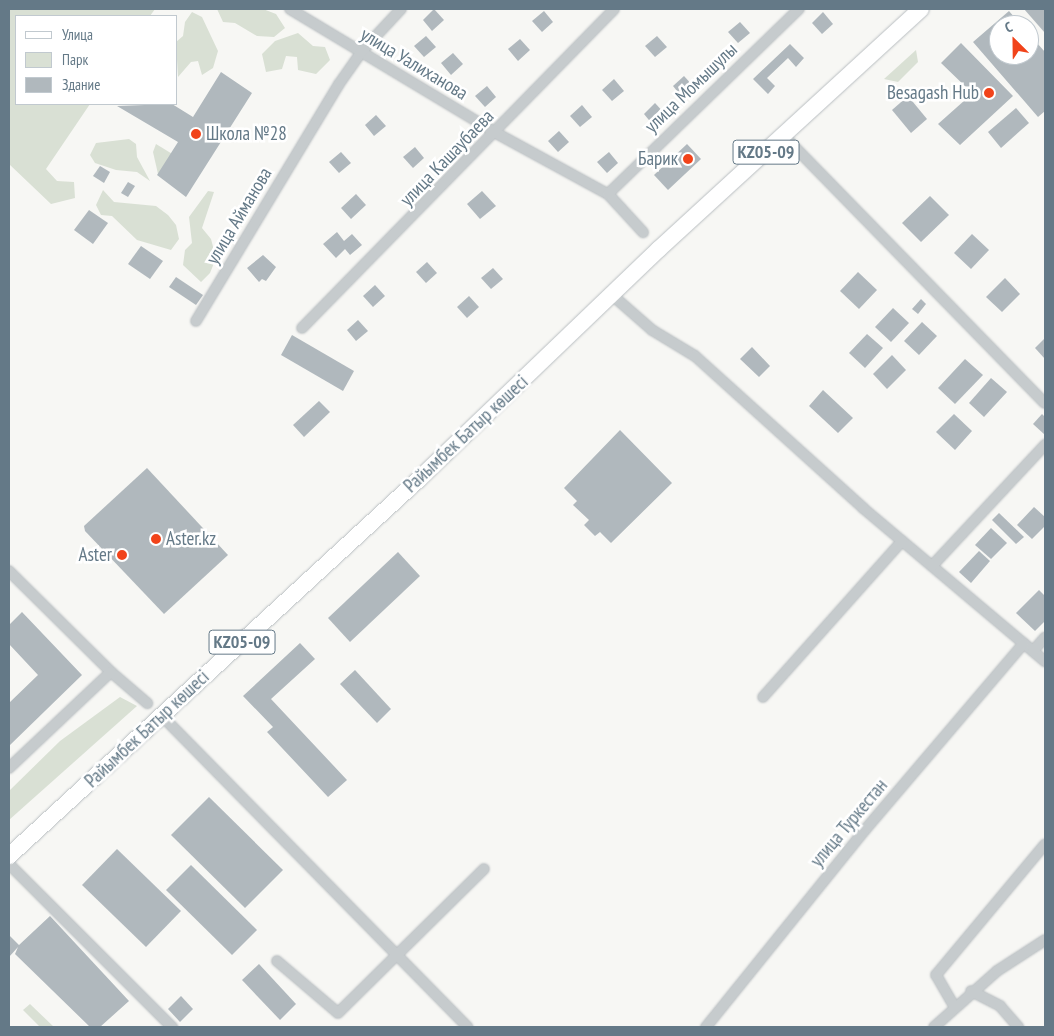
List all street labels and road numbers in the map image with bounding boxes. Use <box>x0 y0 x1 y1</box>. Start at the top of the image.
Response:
street label: улица Уалиханова <box>356 23 472 105</box>
street label: улица Момышулы <box>640 38 742 138</box>
street label: улица Кашаубаева <box>395 105 499 211</box>
road number: KZ05-09 <box>732 136 800 168</box>
street label: улица Айманова <box>201 163 277 269</box>
street label: Райымбек Батыр көшесі <box>399 371 533 497</box>
road number: KZ05-09 <box>208 626 276 658</box>
street label: Райымбек Батыр көшесі <box>80 666 214 792</box>
street label: улица Туркестан <box>805 774 893 872</box>

